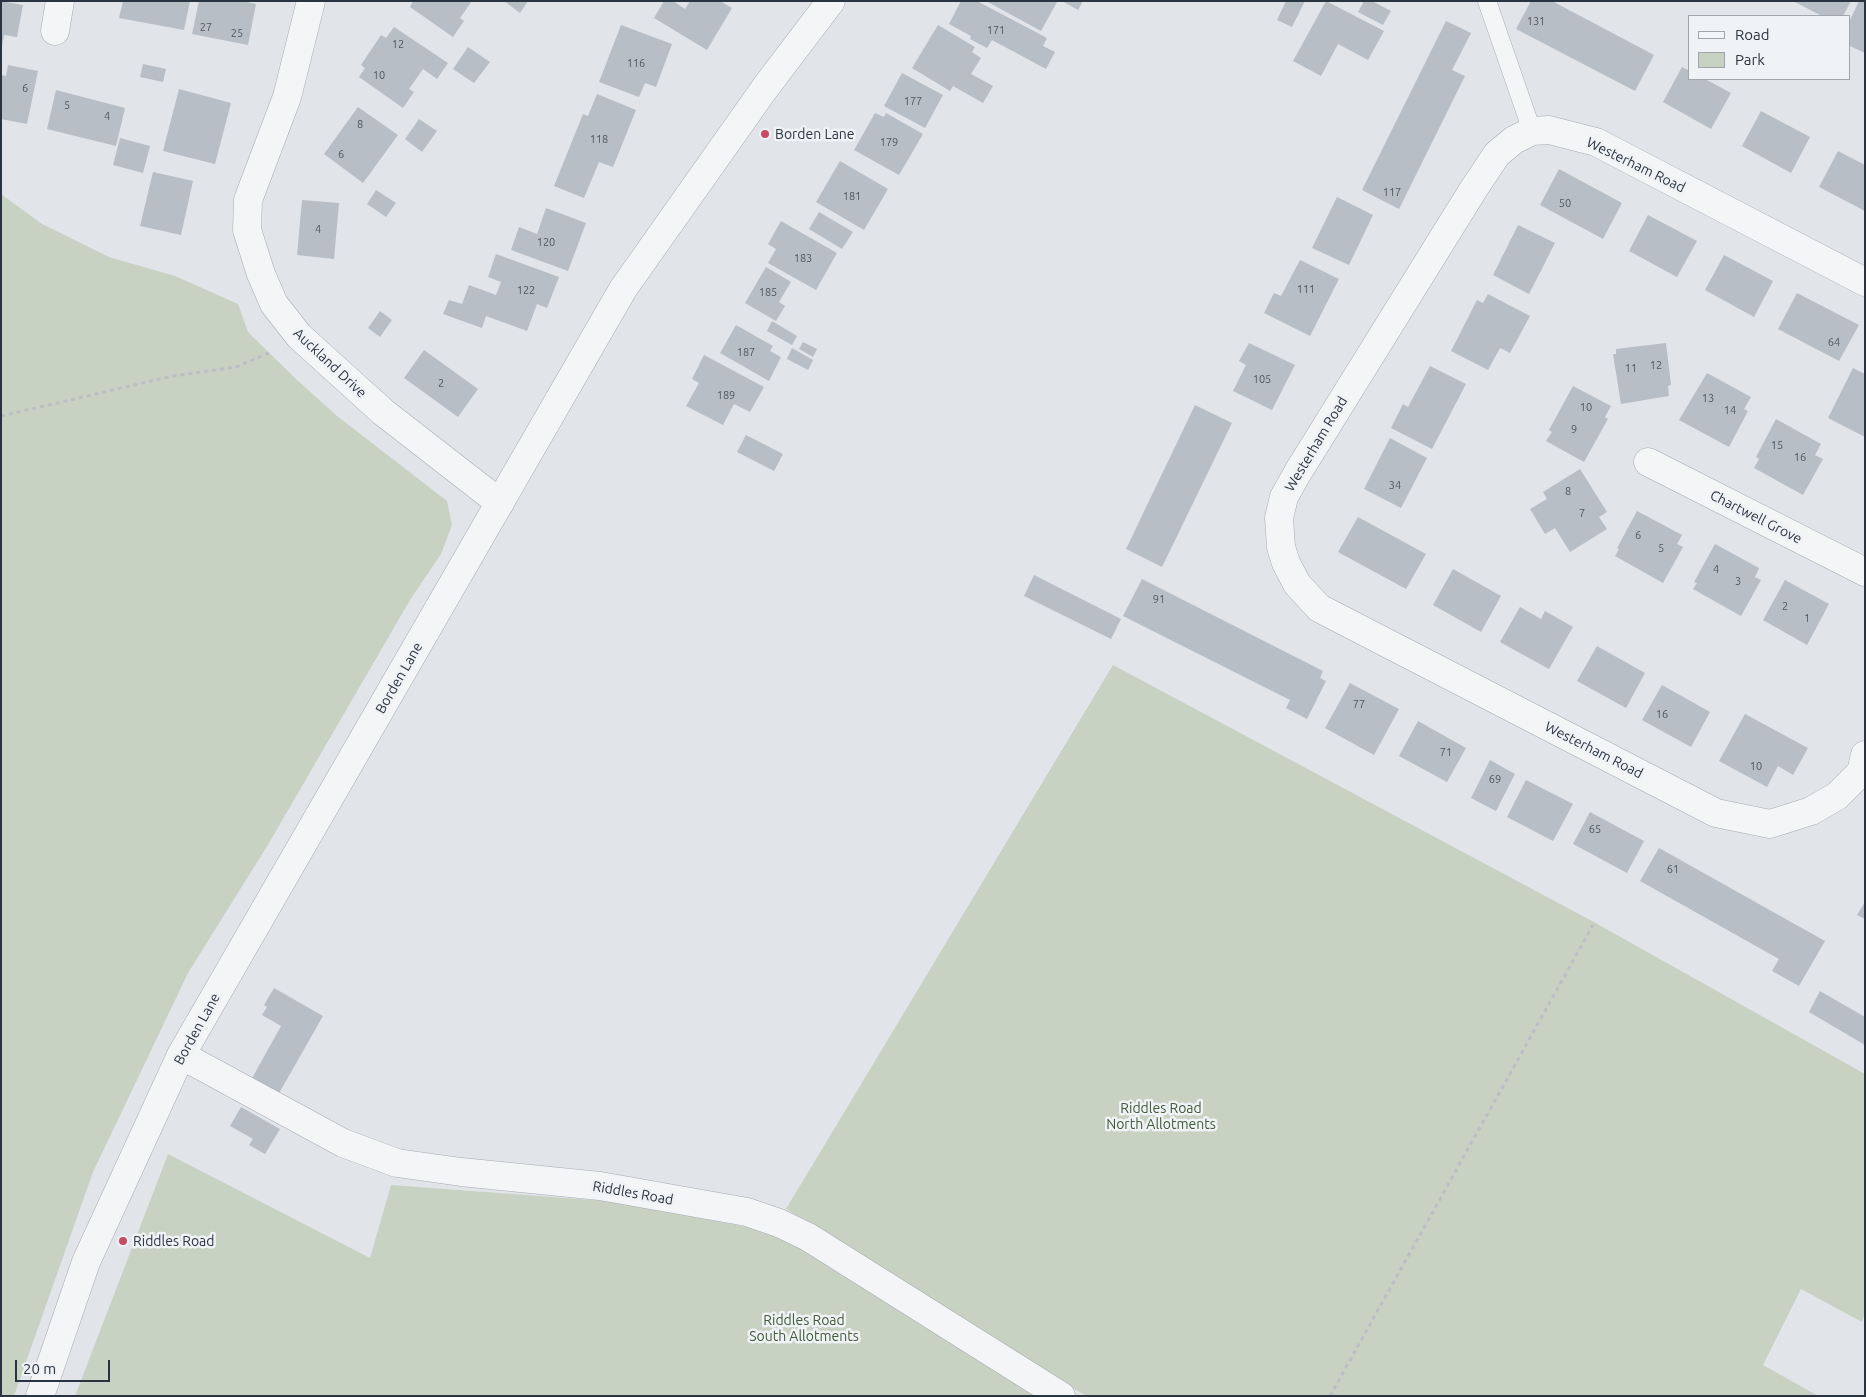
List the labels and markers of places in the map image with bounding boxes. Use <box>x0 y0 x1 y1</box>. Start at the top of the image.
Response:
place label: Borden Lane <box>775 126 855 142</box>
marker: Borden Lane <box>759 128 771 140</box>
place label: Riddles Road <box>133 1233 214 1249</box>
marker: Riddles Road <box>117 1235 129 1247</box>

